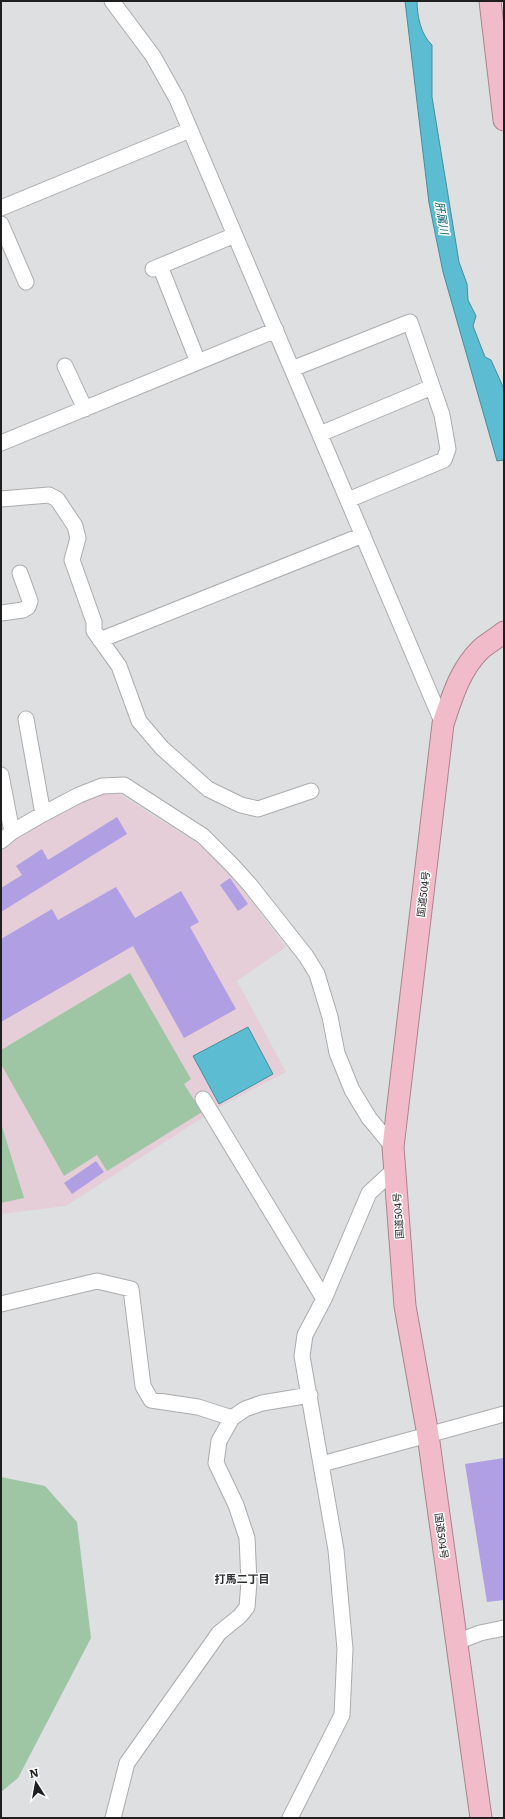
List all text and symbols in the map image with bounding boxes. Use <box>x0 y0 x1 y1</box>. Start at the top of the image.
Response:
water label: 肝属川 <box>433 200 454 236</box>
street label: 国道504号 <box>412 870 433 918</box>
street label: 国道504号 <box>388 1192 407 1240</box>
street label: 国道504号 <box>432 1512 453 1560</box>
district label: 打馬二丁目 <box>215 1570 270 1586</box>
north arrow <box>16 1763 56 1803</box>
text: N <box>28 1763 40 1781</box>

